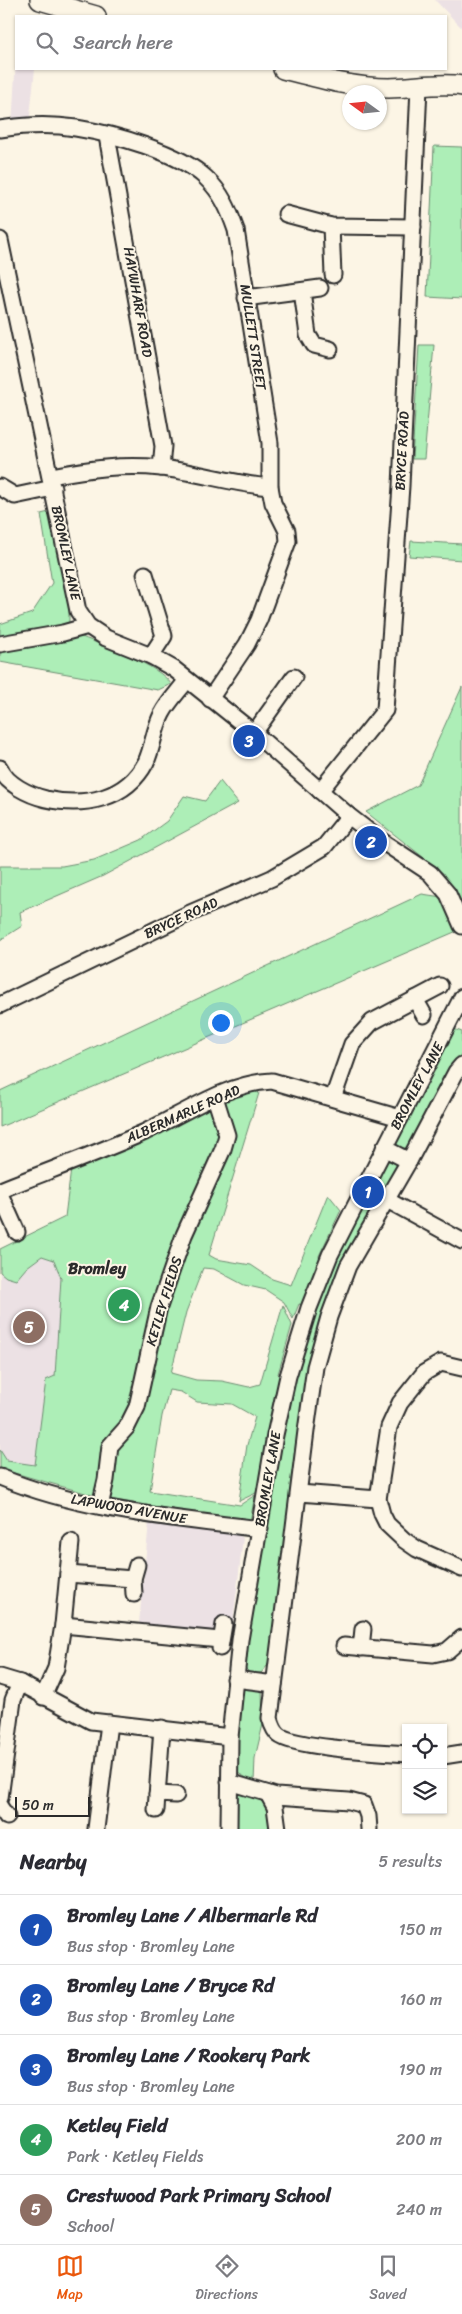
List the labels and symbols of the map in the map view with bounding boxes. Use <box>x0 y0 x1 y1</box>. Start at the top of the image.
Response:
north arrow <box>342 85 387 130</box>
street label: HAYWHARF ROAD <box>116 245 160 360</box>
street label: MULLETT STREET <box>232 282 274 393</box>
street label: BRYCE ROAD <box>387 410 417 491</box>
street label: BROMLEY LANE <box>44 503 89 604</box>
pin: 3 <box>233 722 265 760</box>
pin: 2 <box>355 823 387 861</box>
street label: BRYCE ROAD <box>140 890 223 946</box>
your location <box>208 1010 234 1036</box>
street label: BROMLEY LANE <box>383 1036 451 1134</box>
street label: ALBERMARLE ROAD <box>121 1077 245 1151</box>
pin: 1 <box>352 1173 384 1211</box>
street label: KETLEY FIELDS <box>138 1253 190 1349</box>
district label: Bromley <box>68 1254 127 1283</box>
pin: 4 <box>108 1286 140 1324</box>
pin: 5 <box>13 1308 45 1346</box>
street label: BROMLEY LANE <box>247 1428 289 1529</box>
street label: LAPWOOD AVENUE <box>69 1487 190 1532</box>
scale bar <box>15 1794 90 1817</box>

